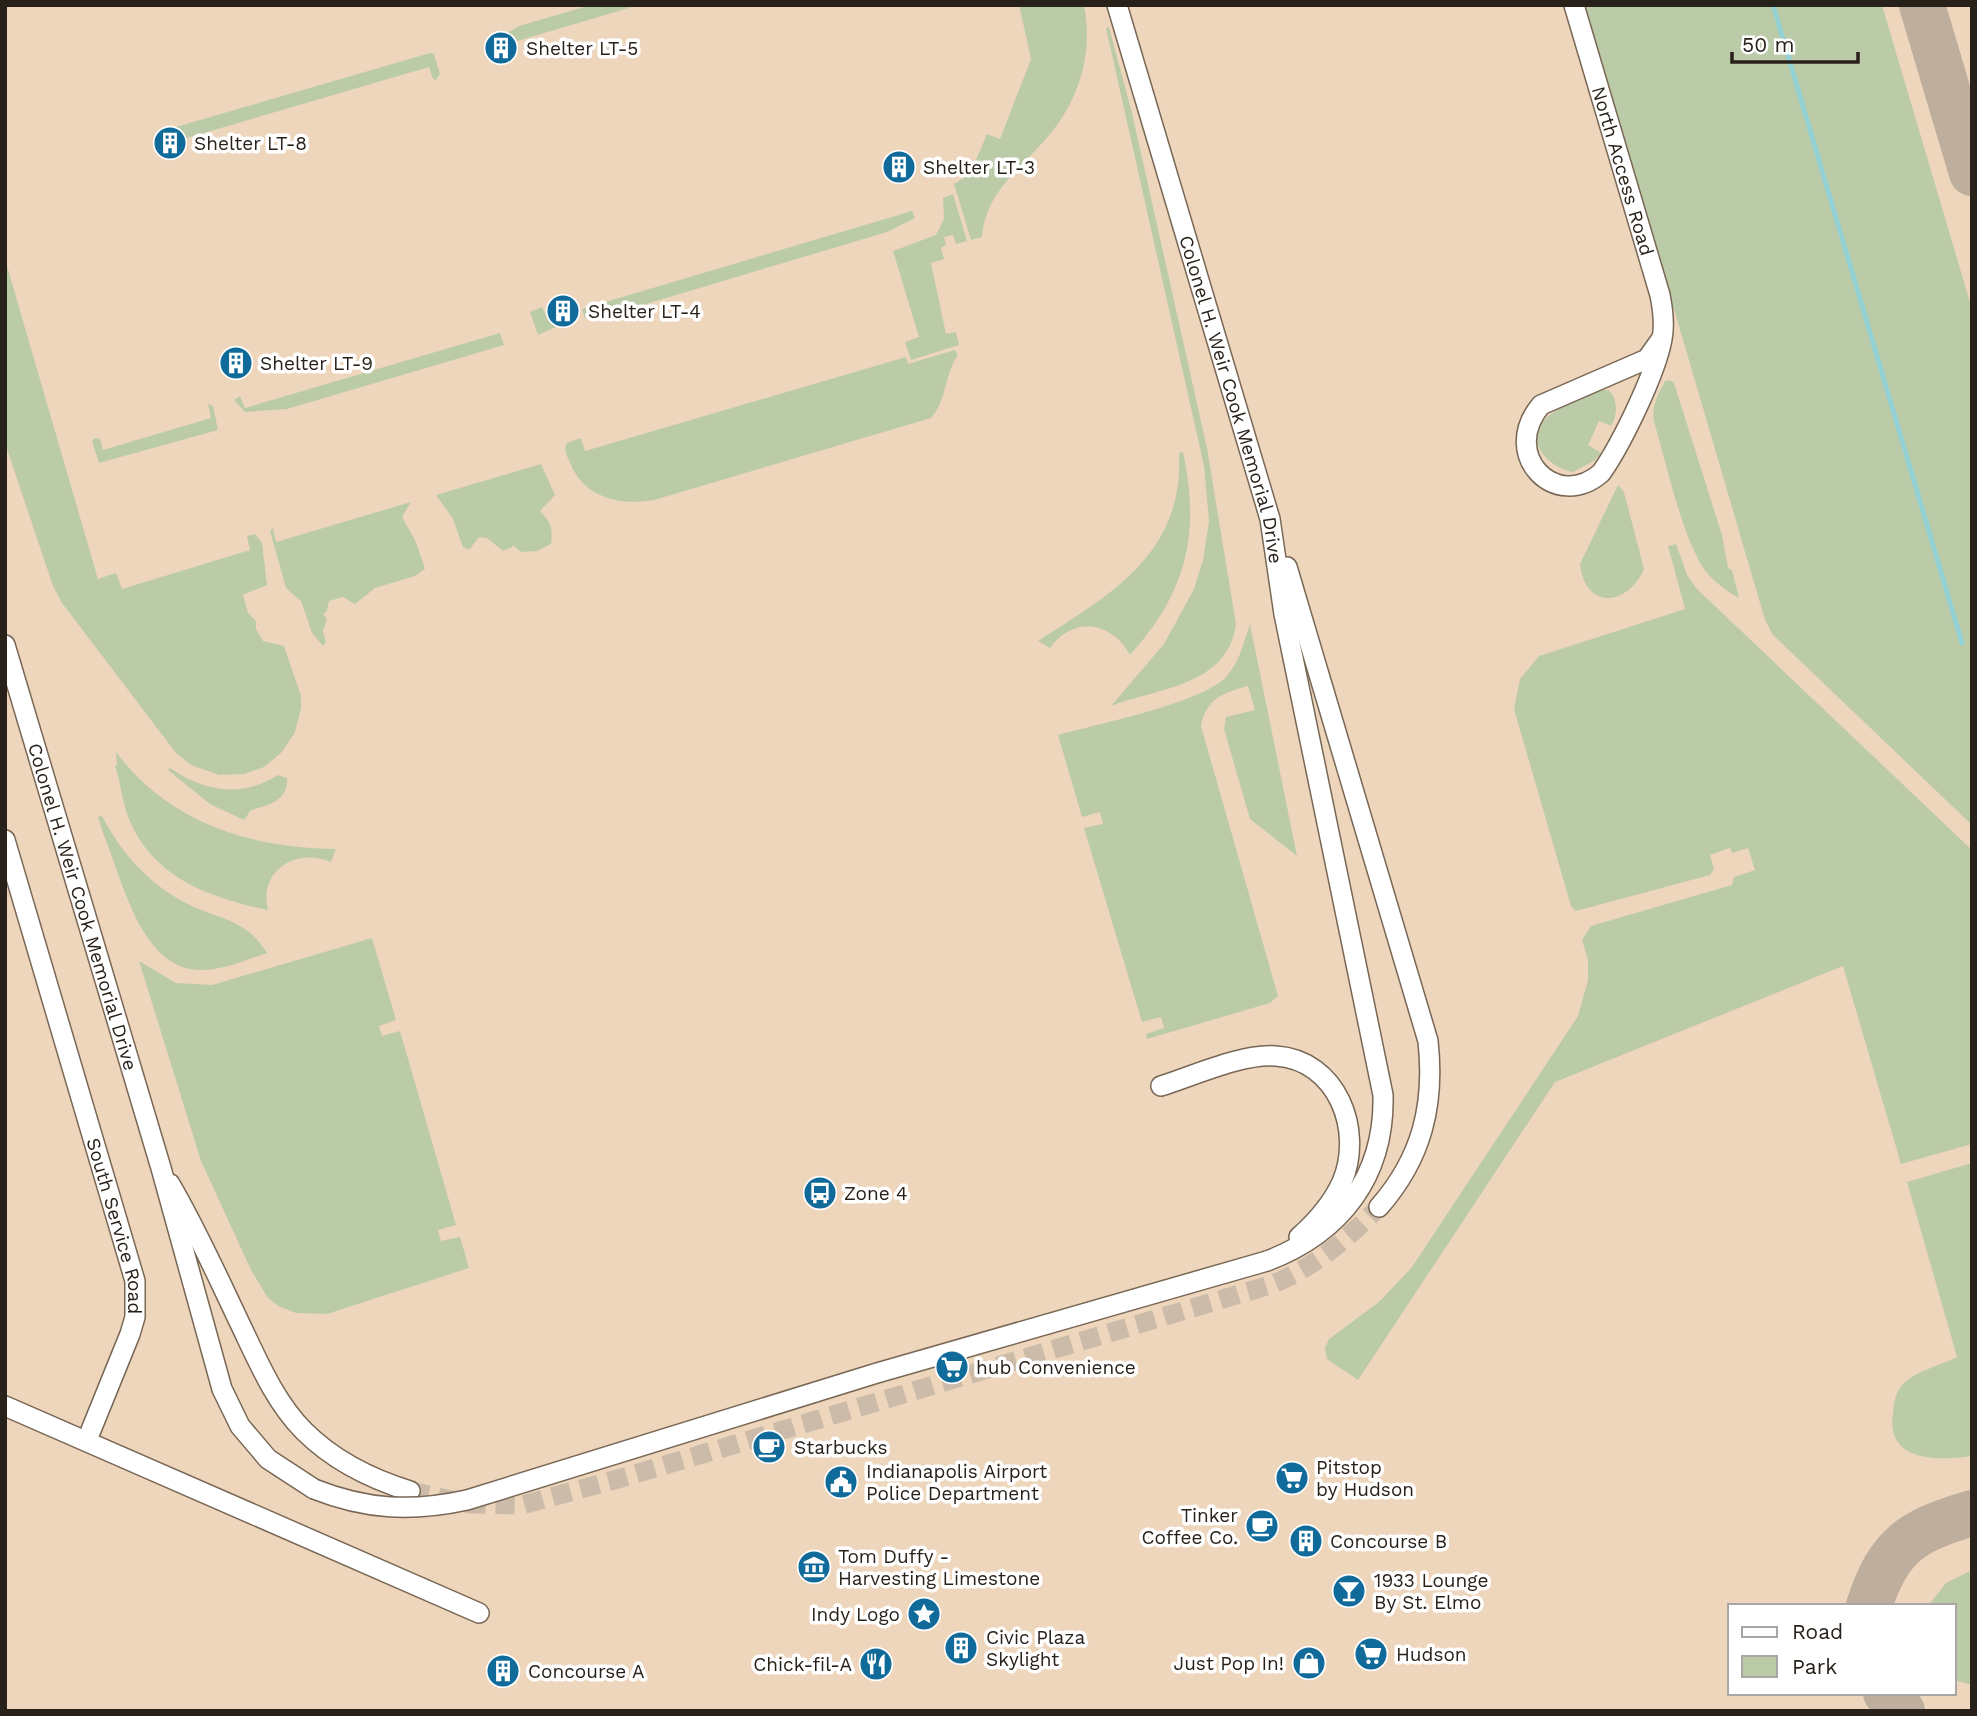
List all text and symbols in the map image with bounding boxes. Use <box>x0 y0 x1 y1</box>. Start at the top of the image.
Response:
scale bar <box>1732 21 1858 65</box>
building icon: Shelter LT-5 <box>482 29 520 67</box>
text: 50 m <box>1742 32 1794 57</box>
place label: Shelter LT-5 <box>526 37 638 60</box>
street label: North Access Road <box>1587 84 1659 258</box>
building icon: Shelter LT-8 <box>151 124 189 162</box>
place label: Shelter LT-8 <box>194 132 307 155</box>
building icon: Shelter LT-3 <box>880 148 918 186</box>
place label: Shelter LT-3 <box>923 156 1035 179</box>
street label: Colonel H. Weir Cook Memorial Drive <box>1175 233 1288 565</box>
building icon: Shelter LT-4 <box>544 292 582 330</box>
place label: Shelter LT-4 <box>588 300 701 323</box>
building icon: Shelter LT-9 <box>217 344 255 382</box>
place label: Shelter LT-9 <box>260 352 373 375</box>
street label: Colonel H. Weir Cook Memorial Drive <box>23 740 143 1073</box>
street label: South Service Road <box>82 1135 147 1314</box>
bus stop icon: Zone 4 <box>801 1174 839 1212</box>
place label: Zone 4 <box>844 1182 908 1205</box>
supermarket icon: hub Convenience <box>933 1348 971 1386</box>
place label: hub Convenience <box>976 1356 1136 1379</box>
cafe icon: Starbucks <box>750 1428 788 1466</box>
place label: Starbucks <box>794 1436 888 1459</box>
place label: Pitstop by Hudson <box>1316 1456 1414 1501</box>
supermarket icon: Pitstop by Hudson <box>1273 1459 1311 1497</box>
place label: Indianapolis Airport Police Department <box>866 1460 1047 1505</box>
public building icon: Indianapolis Airport Police Department <box>822 1463 860 1501</box>
place label: Tinker Coffee Co. <box>1142 1504 1238 1549</box>
cafe icon: Tinker Coffee Co. <box>1243 1507 1281 1545</box>
building icon: Concourse B <box>1287 1522 1325 1560</box>
place label: Concourse B <box>1330 1530 1447 1553</box>
place label: Tom Duffy - Harvesting Limestone <box>838 1545 1040 1590</box>
museum icon: Tom Duffy - Harvesting Limestone <box>795 1548 833 1586</box>
place label: 1933 Lounge By St. Elmo <box>1374 1569 1488 1614</box>
bar icon: 1933 Lounge By St. Elmo <box>1330 1572 1368 1610</box>
place icon: Indy Logo <box>905 1595 943 1633</box>
place label: Indy Logo <box>811 1603 900 1626</box>
legend <box>1728 1604 1956 1695</box>
text: Road <box>1792 1619 1843 1644</box>
place label: Civic Plaza Skylight <box>986 1626 1085 1671</box>
building icon: Civic Plaza Skylight <box>942 1629 980 1667</box>
supermarket icon: Hudson <box>1352 1635 1390 1673</box>
place label: Hudson <box>1396 1643 1467 1666</box>
shop icon: Just Pop In! <box>1290 1644 1328 1682</box>
restaurant icon: Chick-fil-A <box>857 1645 895 1683</box>
building icon: Concourse A <box>484 1652 522 1690</box>
place label: Just Pop In! <box>1174 1652 1284 1675</box>
place label: Chick-fil-A <box>753 1653 852 1676</box>
text: Park <box>1792 1654 1837 1679</box>
place label: Concourse A <box>528 1660 645 1683</box>

